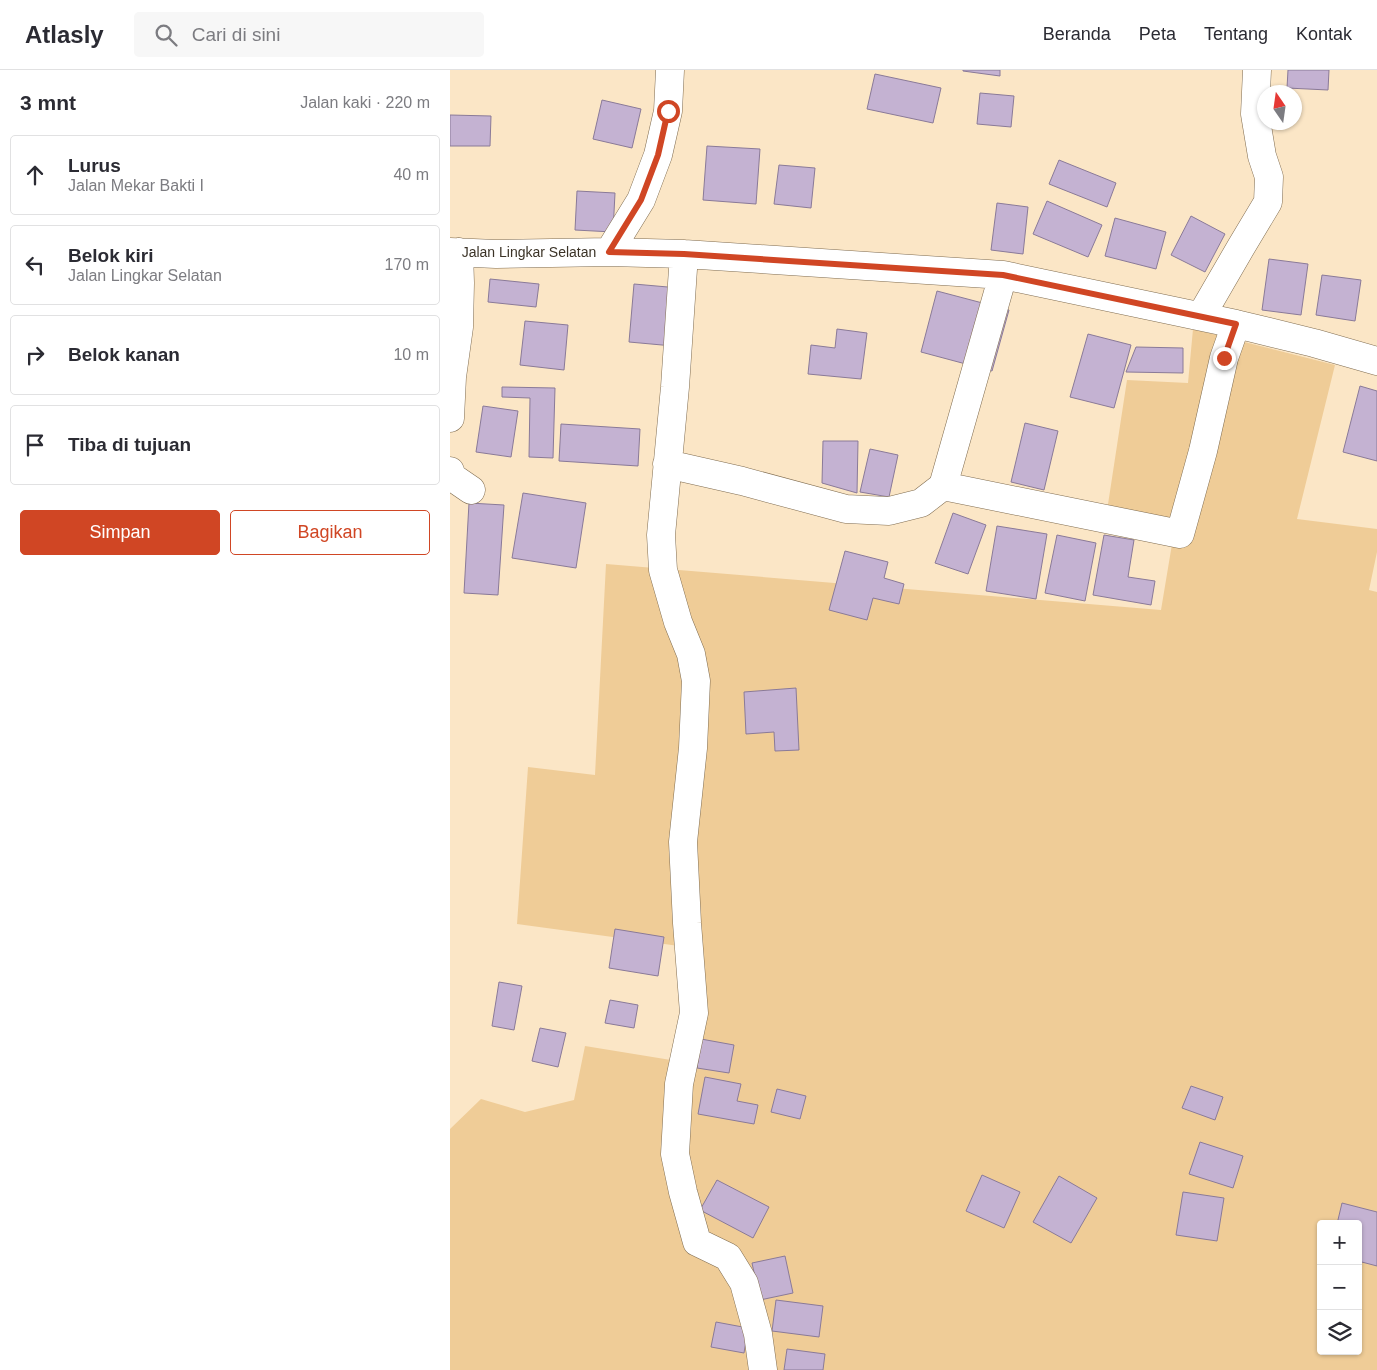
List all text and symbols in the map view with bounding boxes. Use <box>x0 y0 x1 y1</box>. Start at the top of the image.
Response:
search box <box>134 12 484 57</box>
text: Atlasly <box>25 21 104 48</box>
icon: search <box>152 21 180 49</box>
text: Cari di sini <box>192 24 280 45</box>
text: Beranda <box>1043 24 1111 44</box>
text: Peta <box>1139 24 1176 44</box>
text: Tentang <box>1204 24 1268 44</box>
text: Kontak <box>1296 24 1352 44</box>
north arrow <box>1257 85 1302 130</box>
text: 3 mnt <box>20 91 76 114</box>
text: Jalan kaki · 220 m <box>300 94 430 111</box>
route start <box>657 100 680 123</box>
text: Lurus <box>68 155 121 176</box>
icon: ahead <box>21 161 49 189</box>
text: 40 m <box>393 166 429 183</box>
text: Jalan Mekar Bakti I <box>68 177 204 194</box>
street label: Jalan Lingkar Selatan <box>462 244 596 260</box>
text: Belok kiri <box>68 245 154 266</box>
icon: left <box>21 251 49 279</box>
text: 170 m <box>385 256 429 273</box>
text: Jalan Lingkar Selatan <box>68 267 222 284</box>
icon: right <box>21 341 49 369</box>
text: Belok kanan <box>68 344 180 365</box>
text: 10 m <box>393 346 429 363</box>
route end <box>1213 347 1236 370</box>
icon: arrive <box>21 431 49 459</box>
text: Tiba di tujuan <box>68 434 191 455</box>
button: Simpan <box>20 510 220 555</box>
button: Bagikan <box>230 510 430 555</box>
map controls <box>1317 1220 1362 1355</box>
button: + <box>1317 1220 1362 1265</box>
button: − <box>1317 1265 1362 1310</box>
button: layers <box>1317 1310 1362 1355</box>

